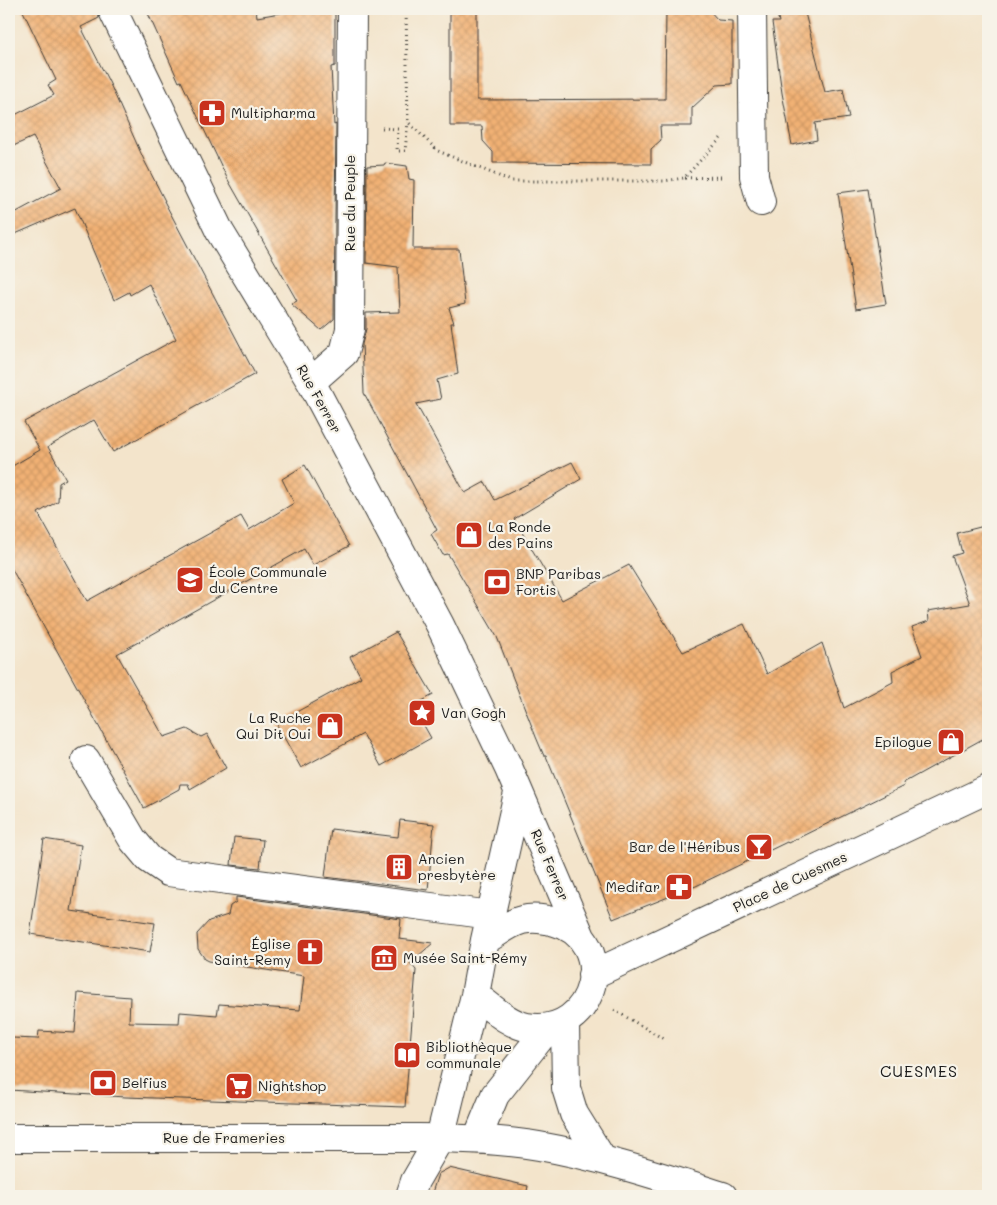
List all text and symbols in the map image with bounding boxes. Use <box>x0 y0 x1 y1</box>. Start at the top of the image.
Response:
pharmacy icon: Multipharma <box>197 98 227 128</box>
place label: Multipharma <box>231 103 316 122</box>
street label: Rue du Peuple <box>340 155 359 251</box>
street label: Rue Ferrer <box>293 361 346 437</box>
place label: La Ronde des Pains <box>488 517 553 552</box>
shop icon: La Ronde des Pains <box>454 520 484 550</box>
place label: École Communale du Centre <box>209 562 327 597</box>
place label: BNP Paribas Fortis <box>516 564 601 599</box>
school or university icon: École Communale du Centre <box>175 565 205 595</box>
bank icon: BNP Paribas Fortis <box>482 567 512 597</box>
place icon: Van Gogh <box>407 698 437 728</box>
place label: Van Gogh <box>441 703 506 722</box>
place label: La Ruche Qui Dit Oui <box>236 708 311 743</box>
shop icon: La Ruche Qui Dit Oui <box>315 711 345 741</box>
shop icon: Epilogue <box>936 727 966 757</box>
place label: Epilogue <box>875 732 932 751</box>
street label: Rue Ferrer <box>527 826 574 904</box>
bar icon: Bar de l'Héribus <box>744 832 774 862</box>
place label: Bar de l'Héribus <box>629 837 740 856</box>
street label: Place de Cuesmes <box>730 847 850 916</box>
place label: Ancien presbytère <box>418 849 496 884</box>
building icon: Ancien presbytère <box>384 852 414 882</box>
pharmacy icon: Medifar <box>664 872 694 902</box>
place label: Medifar <box>606 877 660 896</box>
place label: Église Saint-Remy <box>214 934 291 969</box>
church icon: Église Saint-Remy <box>295 937 325 967</box>
museum icon: Musée Saint-Rémy <box>369 943 399 973</box>
place label: Musée Saint-Rémy <box>403 948 527 967</box>
place label: Bibliothèque communale <box>426 1037 512 1072</box>
library icon: Bibliothèque communale <box>392 1040 422 1070</box>
district label: CUESMES <box>880 1060 958 1081</box>
bank icon: Belfius <box>88 1068 118 1098</box>
supermarket icon: Nightshop <box>224 1071 254 1101</box>
place label: Belfius <box>122 1073 167 1092</box>
place label: Nightshop <box>258 1076 326 1095</box>
street label: Rue de Frameries <box>163 1128 285 1147</box>

